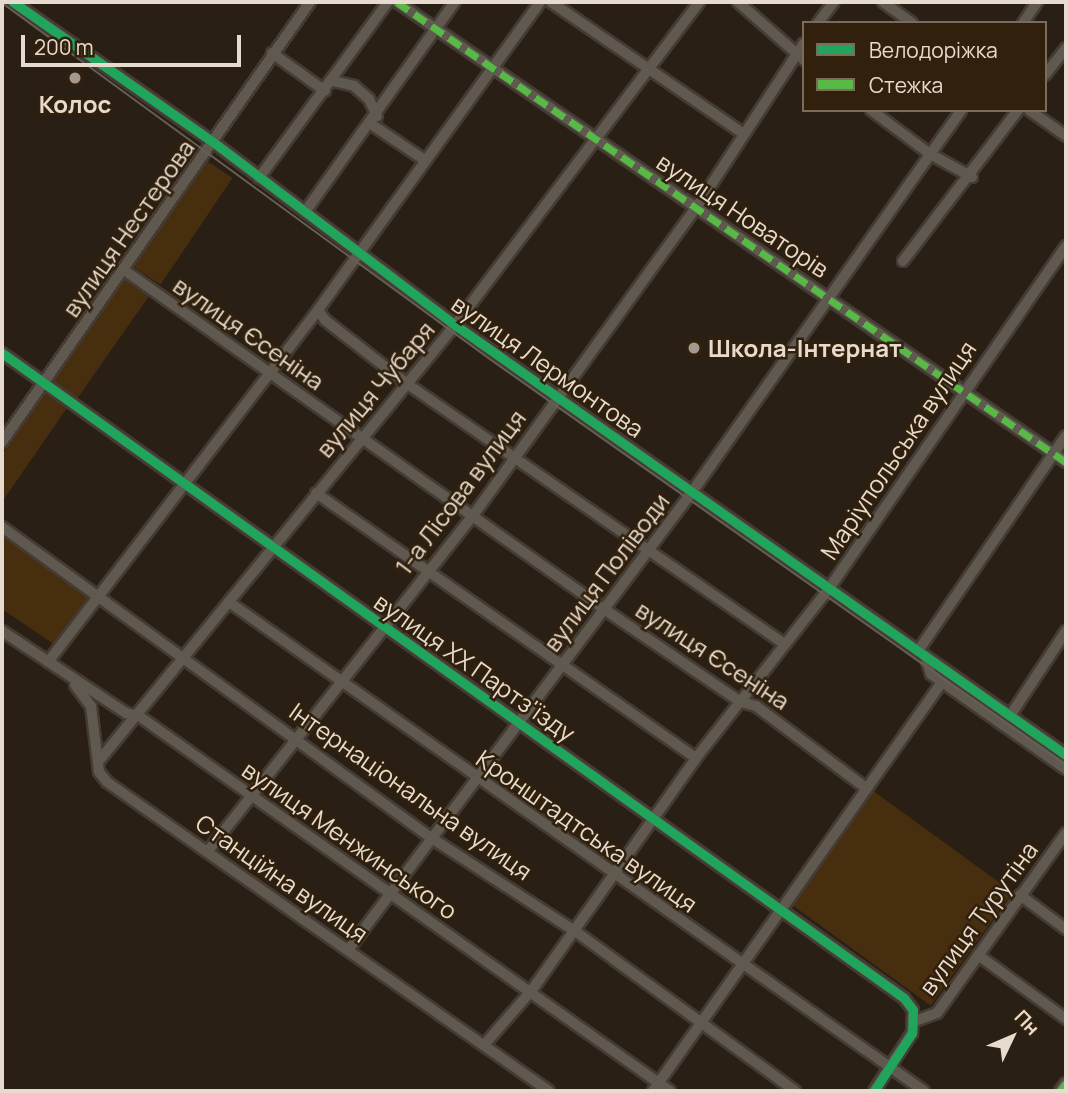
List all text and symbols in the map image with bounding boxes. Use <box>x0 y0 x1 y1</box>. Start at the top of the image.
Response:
scale bar <box>24 21 245 65</box>
legend <box>802 21 1047 112</box>
text: 200 m <box>34 33 94 61</box>
text: Велодоріжка <box>869 36 998 64</box>
marker: Колос <box>67 70 83 86</box>
text: Стежка <box>869 71 943 99</box>
place label: Колос <box>39 90 111 118</box>
street label: вулиця Нестерова <box>56 134 200 322</box>
street label: вулиця Новаторів <box>652 147 834 283</box>
street label: вулиця Єсеніна <box>168 270 330 396</box>
street label: вулиця Лермонтова <box>446 289 650 443</box>
street label: вулиця Чубаря <box>310 315 440 463</box>
place label: Школа-Інтернат <box>708 334 902 362</box>
street label: Маріупольська вулиця <box>814 335 982 565</box>
marker: Школа-Інтернат <box>686 340 702 356</box>
street label: 1-а Лісова вулиця <box>389 404 531 580</box>
street label: вулиця Поліводи <box>537 487 675 657</box>
street label: вулиця XX Партз'їзду <box>369 587 581 747</box>
street label: вулиця Єсеніна <box>631 595 795 715</box>
street label: Інтернаціональна вулиця <box>284 696 538 886</box>
street label: Кронштадтська вулиця <box>471 744 703 918</box>
street label: вулиця Менжинського <box>237 755 463 925</box>
street label: Станційна вулиця <box>190 808 374 948</box>
street label: вулиця Турутіна <box>913 836 1043 1000</box>
north arrow <box>977 1002 1047 1072</box>
text: Пн <box>1009 1004 1045 1041</box>

